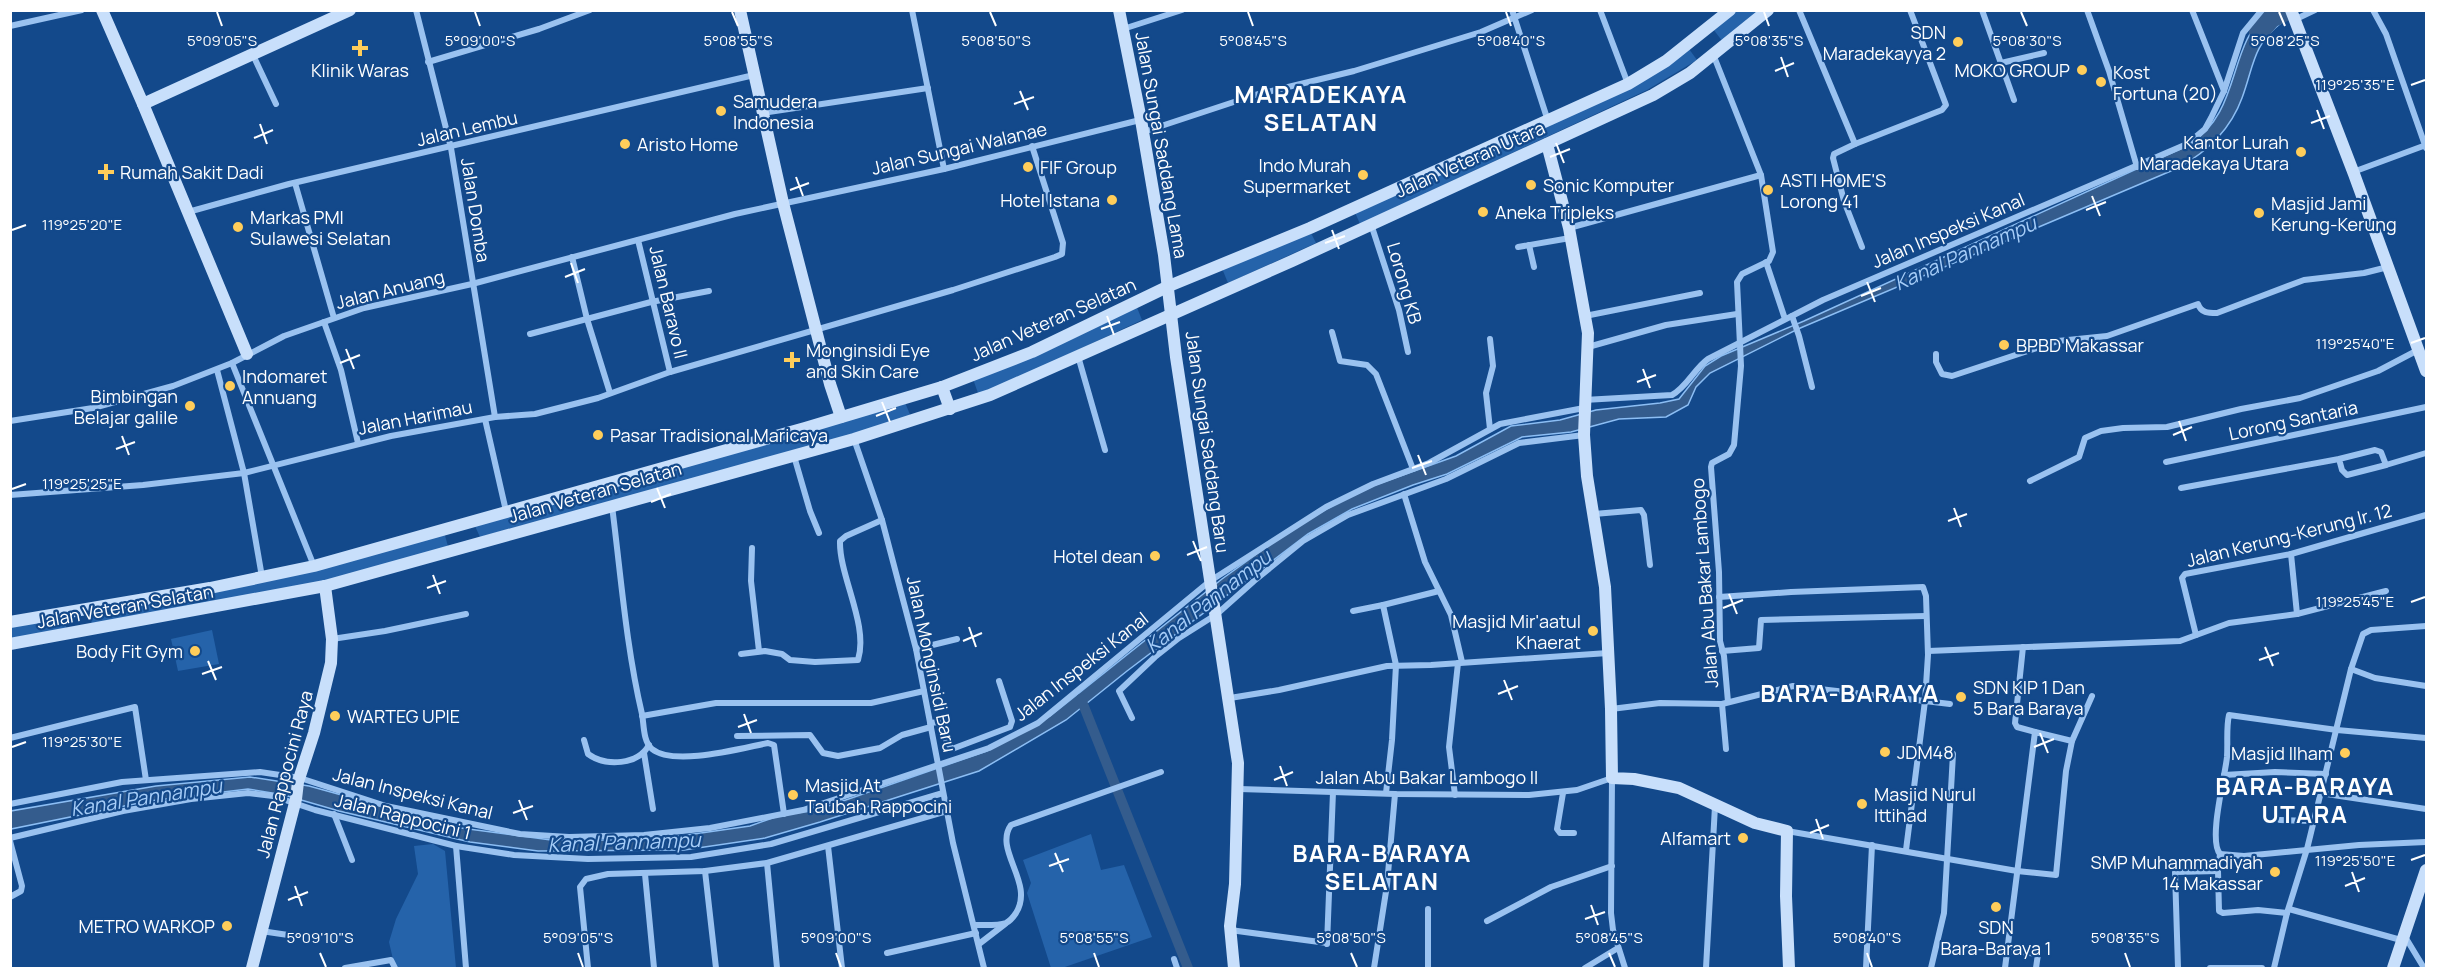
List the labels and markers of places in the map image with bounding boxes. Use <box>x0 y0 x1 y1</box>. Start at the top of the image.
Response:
place label: SDN Maradekayya 2 <box>1823 20 1946 65</box>
marker: SDN Maradekayya 2 <box>1951 35 1965 49</box>
marker: Klinik Waras <box>351 39 369 57</box>
place label: Klinik Waras <box>311 58 409 82</box>
place label: MOKO GROUP <box>1955 58 2070 82</box>
place label: Kost Fortuna (20) <box>2113 60 2218 105</box>
marker: MOKO GROUP <box>2075 63 2089 77</box>
marker: Kost Fortuna (20) <box>2094 75 2108 89</box>
place label: Samudera Indonesia <box>733 89 817 134</box>
marker: Samudera Indonesia <box>714 104 728 118</box>
place label: Kantor Lurah Maradekaya Utara <box>2139 130 2289 175</box>
place label: Aristo Home <box>637 132 738 156</box>
marker: Aristo Home <box>618 137 632 151</box>
marker: Kantor Lurah Maradekaya Utara <box>2294 145 2308 159</box>
place label: Indo Murah Supermarket <box>1243 153 1351 198</box>
place label: FIF Group <box>1040 155 1117 179</box>
place label: Rumah Sakit Dadi <box>120 160 264 184</box>
marker: FIF Group <box>1021 160 1035 174</box>
marker: Rumah Sakit Dadi <box>97 163 115 181</box>
marker: Indo Murah Supermarket <box>1356 168 1370 182</box>
place label: ASTI HOME'S Lorong 41 <box>1780 168 1886 213</box>
place label: Sonic Komputer <box>1543 173 1675 197</box>
marker: Sonic Komputer <box>1524 178 1538 192</box>
marker: ASTI HOME'S Lorong 41 <box>1761 183 1775 197</box>
place label: Hotel Istana <box>1000 188 1100 212</box>
place label: Masjid Jami Kerung-Kerung <box>2271 191 2397 236</box>
marker: Hotel Istana <box>1105 193 1119 207</box>
place label: Aneka Tripleks <box>1495 200 1614 224</box>
place label: Markas PMI Sulawesi Selatan <box>250 205 391 250</box>
marker: Aneka Tripleks <box>1476 205 1490 219</box>
marker: Masjid Jami Kerung-Kerung <box>2252 206 2266 220</box>
marker: Markas PMI Sulawesi Selatan <box>231 220 245 234</box>
place label: BPBD Makassar <box>2016 333 2145 357</box>
place label: Monginsidi Eye and Skin Care <box>806 338 930 383</box>
marker: BPBD Makassar <box>1997 338 2011 352</box>
marker: Monginsidi Eye and Skin Care <box>783 351 801 369</box>
place label: Indomaret Annuang <box>242 364 327 409</box>
marker: Indomaret Annuang <box>223 379 237 393</box>
place label: Bimbingan Belajar galile <box>74 384 178 429</box>
marker: Bimbingan Belajar galile <box>183 399 197 413</box>
place label: Pasar Tradisional Maricaya <box>610 423 828 447</box>
marker: Pasar Tradisional Maricaya <box>591 428 605 442</box>
place label: Hotel dean <box>1053 544 1143 568</box>
marker: Hotel dean <box>1148 549 1162 563</box>
place label: Masjid Mir'aatul Khaerat <box>1452 609 1581 654</box>
marker: Masjid Mir'aatul Khaerat <box>1586 624 1600 638</box>
place label: Body Fit Gym <box>76 639 183 663</box>
marker: Body Fit Gym <box>188 644 202 658</box>
place label: SDN KIP 1 Dan 5 Bara Baraya <box>1973 675 2085 720</box>
marker: SDN KIP 1 Dan 5 Bara Baraya <box>1954 690 1968 704</box>
place label: WARTEG UPIE <box>347 704 460 728</box>
marker: WARTEG UPIE <box>328 709 342 723</box>
place label: JDM48 <box>1897 740 1954 764</box>
place label: Masjid Ilham <box>2231 741 2333 765</box>
marker: JDM48 <box>1878 745 1892 759</box>
marker: Masjid Ilham <box>2338 746 2352 760</box>
place label: Masjid At Taubah Rappocini <box>805 773 952 818</box>
place label: Masjid Nurul Ittihad <box>1874 782 1976 827</box>
marker: Masjid At Taubah Rappocini <box>786 788 800 802</box>
marker: Masjid Nurul Ittihad <box>1855 797 1869 811</box>
place label: Alfamart <box>1660 826 1731 850</box>
marker: Alfamart <box>1736 831 1750 845</box>
place label: SMP Muhammadiyah 14 Makassar <box>2091 850 2263 895</box>
marker: SMP Muhammadiyah 14 Makassar <box>2268 865 2282 879</box>
marker: SDN Bara-Baraya 1 <box>1989 900 2003 914</box>
place label: METRO WARKOP <box>79 914 215 938</box>
place label: SDN Bara-Baraya 1 <box>1940 915 2052 960</box>
marker: METRO WARKOP <box>220 919 234 933</box>

